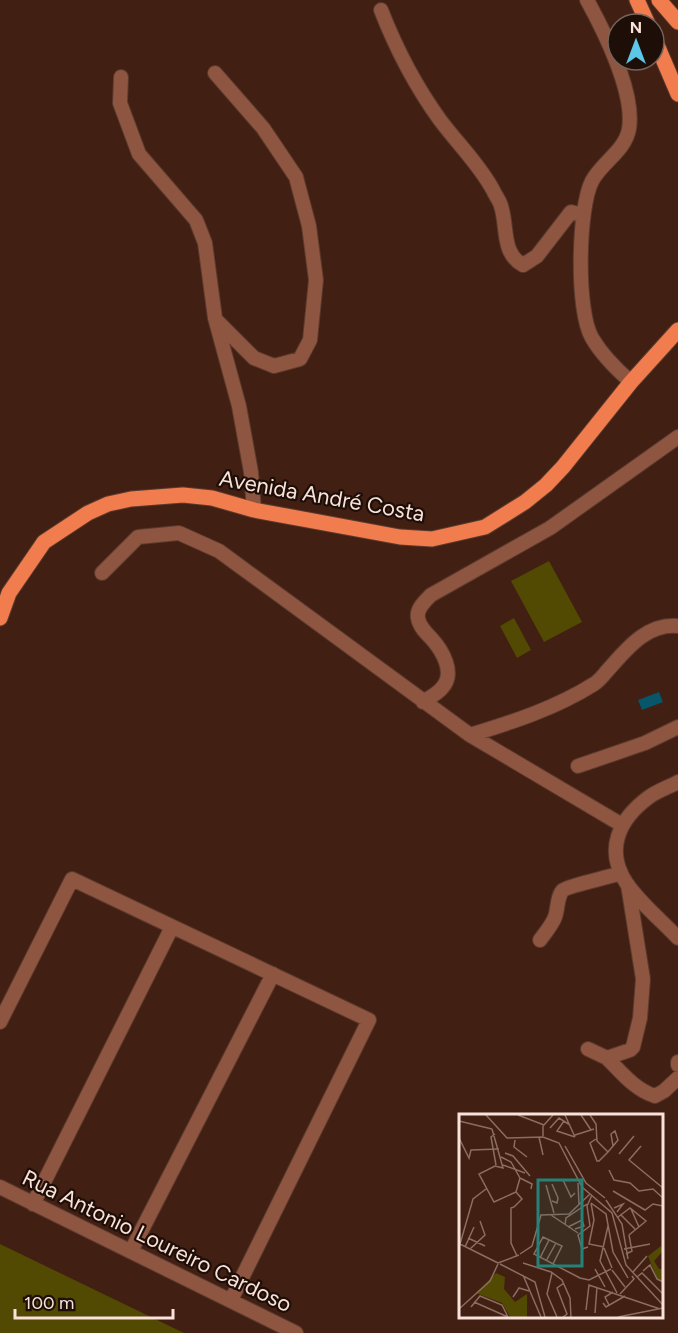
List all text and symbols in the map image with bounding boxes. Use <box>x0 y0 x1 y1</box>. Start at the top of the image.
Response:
north arrow <box>606 12 666 72</box>
text: N <box>630 18 642 37</box>
street label: Avenida André Costa <box>217 465 427 527</box>
inset map <box>459 1114 663 1318</box>
street label: Rua Antonio Loureiro Cardoso <box>18 1164 296 1318</box>
scale bar <box>15 1282 172 1320</box>
text: 100 m <box>24 1292 74 1314</box>

